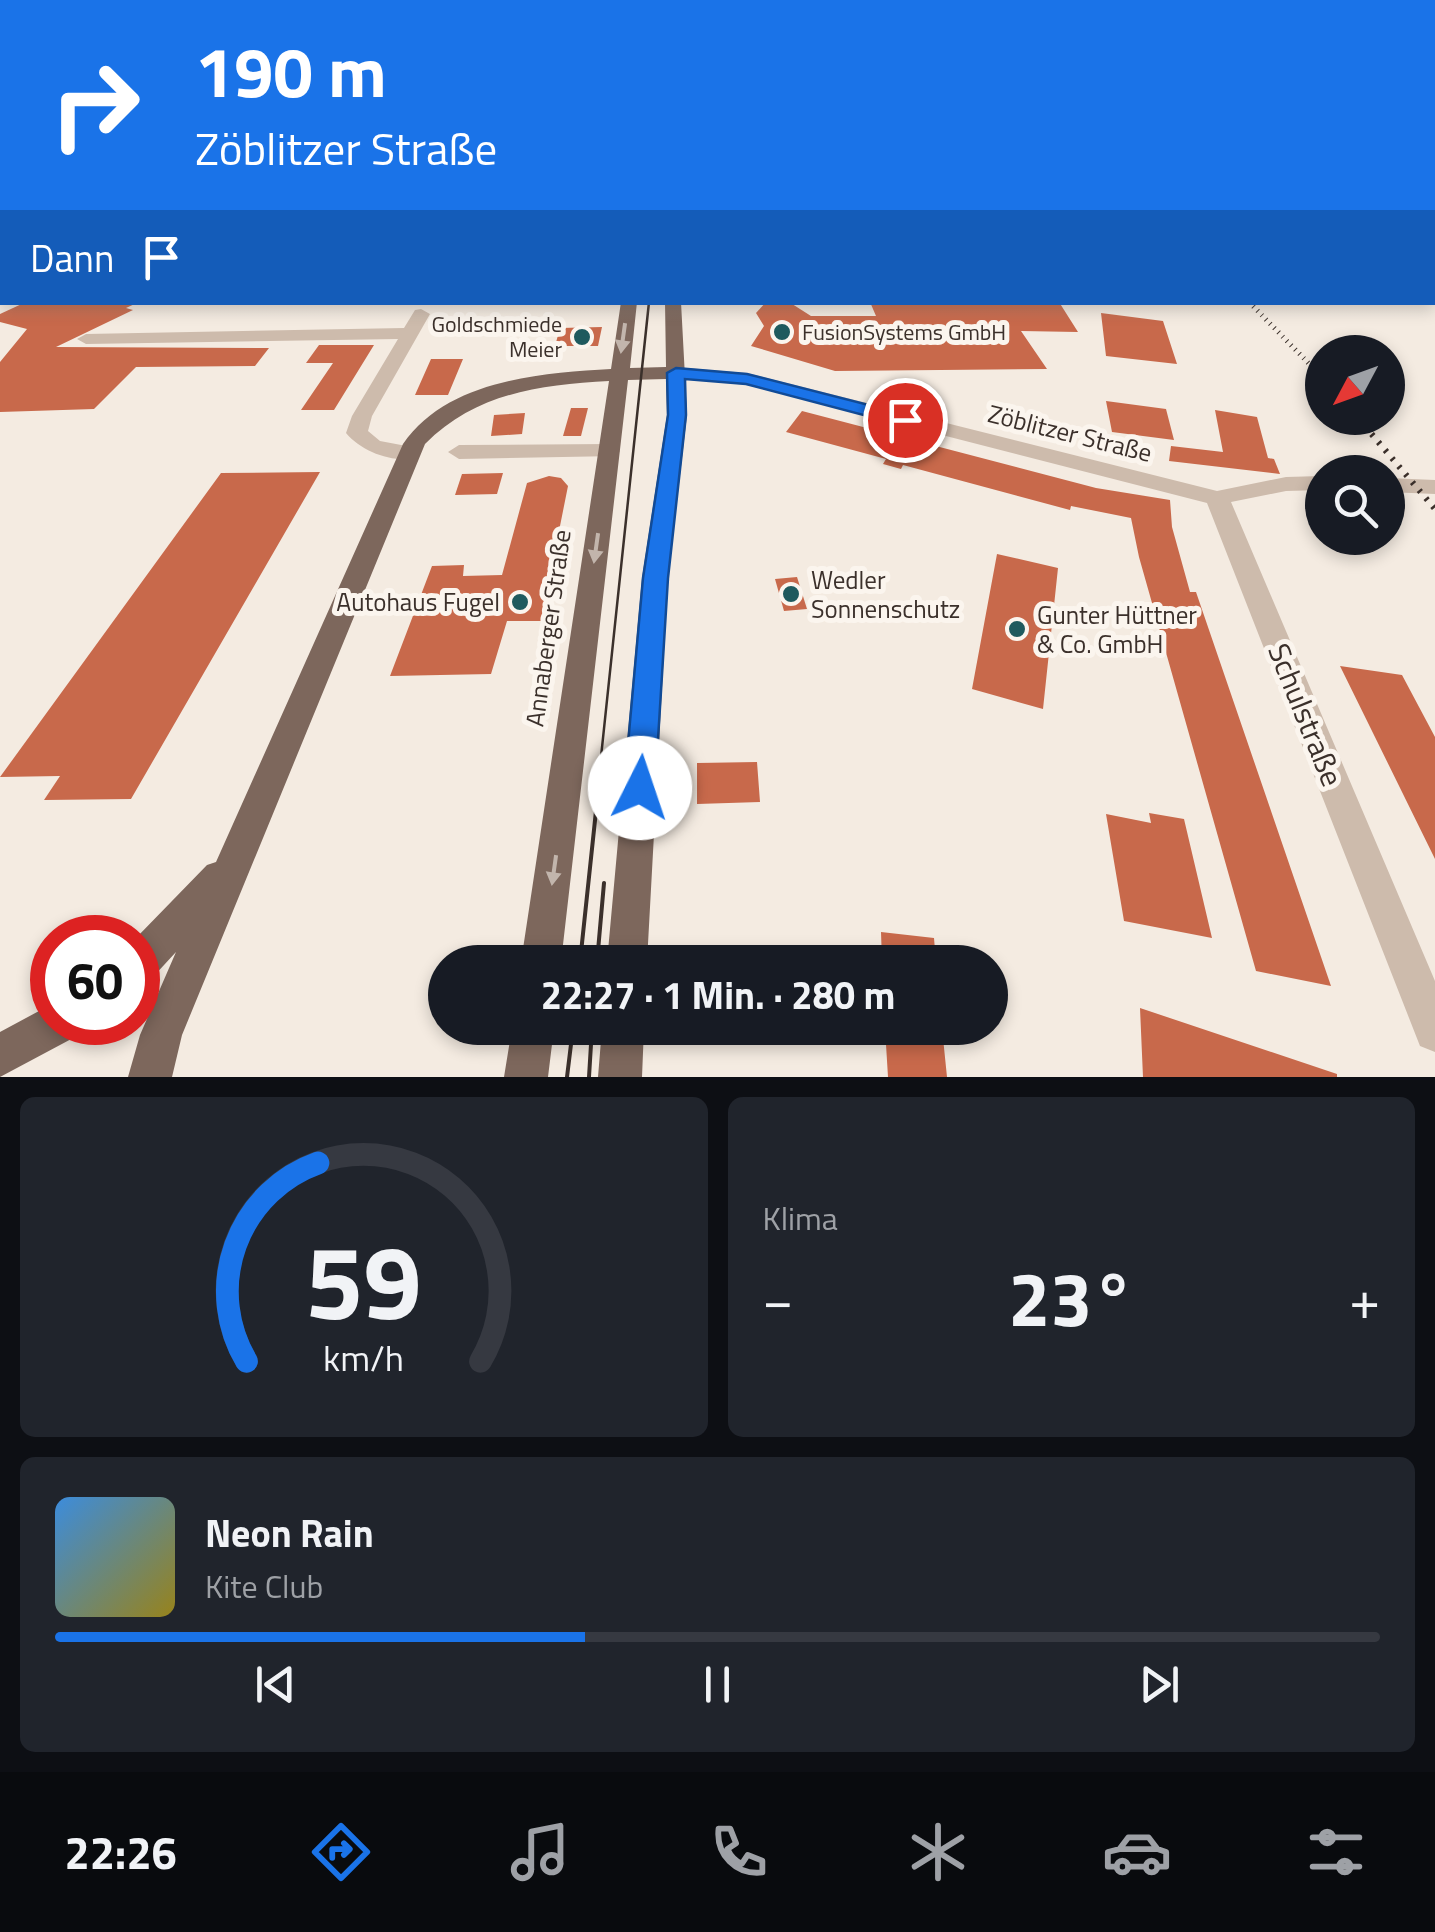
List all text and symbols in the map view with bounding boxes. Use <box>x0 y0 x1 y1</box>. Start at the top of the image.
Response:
text: 190 m <box>195 18 387 124</box>
icon: right <box>30 40 160 170</box>
text: Zöblitzer Straße <box>195 114 497 182</box>
text: Dann <box>30 229 114 287</box>
icon: arrive <box>134 230 189 285</box>
place label: Goldschmiede Meier <box>431 307 562 366</box>
place label: FusionSystems GmbH <box>802 315 1006 349</box>
marker: FusionSystems GmbH <box>771 321 793 343</box>
one-way arrow <box>615 323 631 355</box>
marker: Goldschmiede Meier <box>571 326 593 348</box>
north arrow <box>1305 335 1405 435</box>
map controls <box>1305 335 1405 555</box>
pin <box>863 378 948 463</box>
icon: arrive <box>878 393 933 448</box>
street label: Zöblitzer Straße <box>984 394 1156 472</box>
button: search <box>1305 455 1405 555</box>
street label: Annaberger Straße <box>515 527 581 729</box>
one-way arrow <box>588 532 604 564</box>
place label: Wedler Sonnenschutz <box>811 561 960 628</box>
place label: Autohaus Fugel <box>336 583 500 621</box>
marker: Wedler Sonnenschutz <box>780 583 802 605</box>
marker: Autohaus Fugel <box>509 591 531 613</box>
place label: Gunter Hüttner & Co. GmbH <box>1037 596 1197 663</box>
marker: Gunter Hüttner & Co. GmbH <box>1006 618 1028 640</box>
street label: Schulstraße <box>1256 636 1355 793</box>
position arrow <box>588 736 692 840</box>
one-way arrow <box>545 854 561 886</box>
speed limit sign: 60 <box>30 915 160 1045</box>
text: 22:27 · 1 Min. · 280 m <box>541 966 895 1024</box>
text: Klima <box>763 1194 838 1242</box>
text: 59 <box>306 1201 422 1359</box>
text: 23° <box>1008 1241 1134 1355</box>
text: − <box>763 1257 793 1340</box>
text: + <box>1349 1257 1380 1340</box>
text: km/h <box>323 1330 404 1385</box>
text: Neon Rain <box>205 1504 374 1562</box>
text: Kite Club <box>205 1562 323 1610</box>
icon: previous <box>248 1657 303 1712</box>
icon: pause <box>690 1657 745 1712</box>
icon: next <box>1132 1657 1187 1712</box>
icon: directions <box>306 1817 376 1887</box>
icon: music <box>505 1817 575 1887</box>
icon: phone <box>704 1817 774 1887</box>
icon: climate <box>903 1817 973 1887</box>
icon: car <box>1102 1817 1172 1887</box>
icon: filters <box>1301 1817 1371 1887</box>
text: 22:26 <box>64 1818 177 1886</box>

